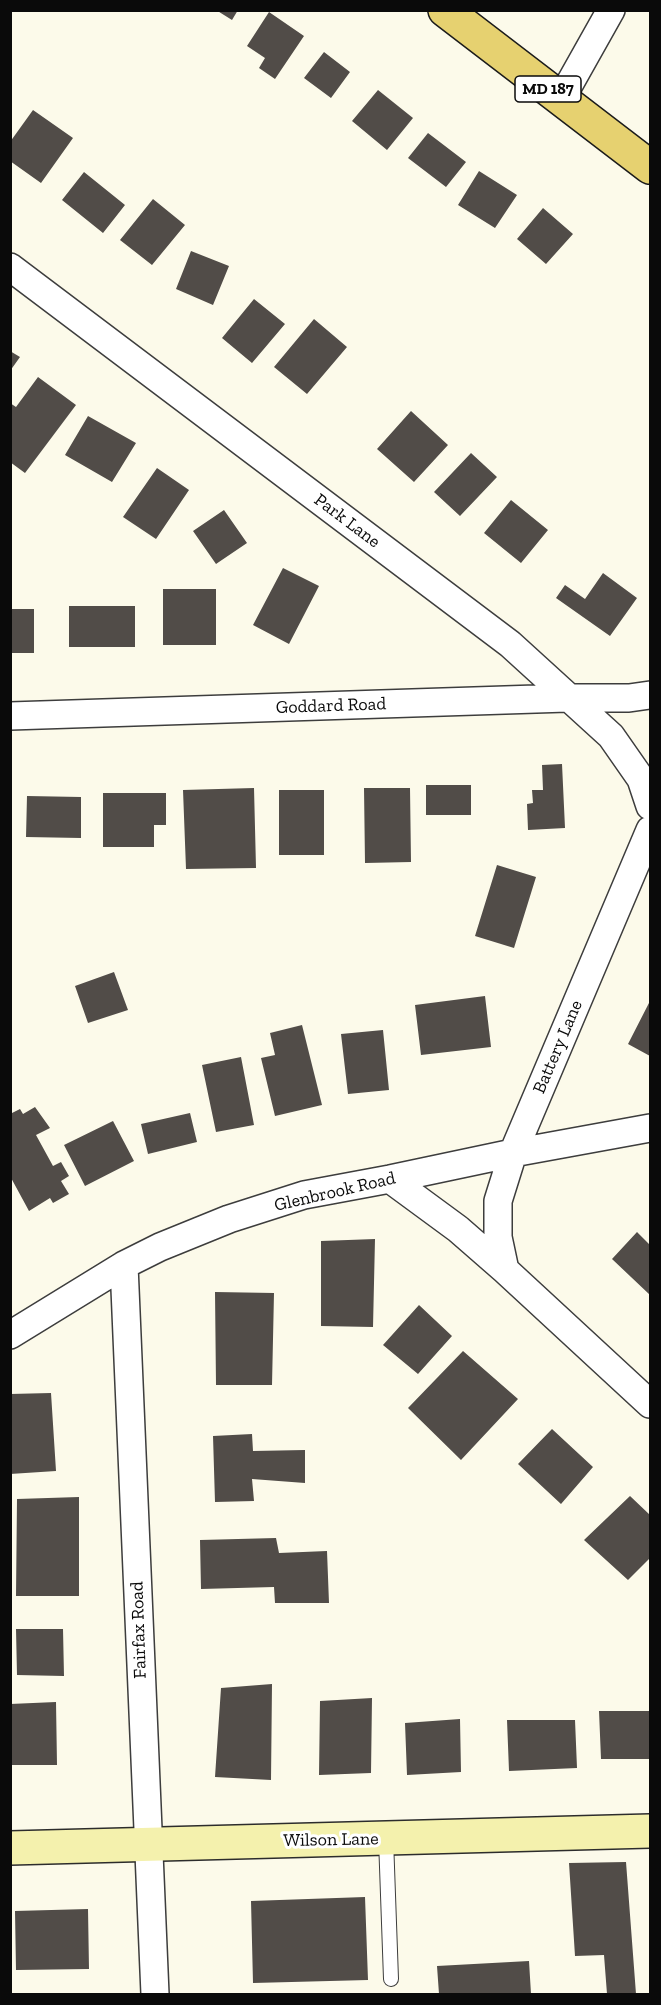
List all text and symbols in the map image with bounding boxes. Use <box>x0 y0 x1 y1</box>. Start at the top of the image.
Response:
road number: MD 187 <box>515 76 581 102</box>
street label: Park Lane <box>310 489 384 553</box>
street label: Goddard Road <box>275 693 387 719</box>
street label: Battery Lane <box>529 997 587 1097</box>
street label: Glenbrook Road <box>272 1168 398 1216</box>
street label: Fairfax Road <box>127 1581 151 1679</box>
street label: Wilson Lane <box>283 1828 379 1852</box>

